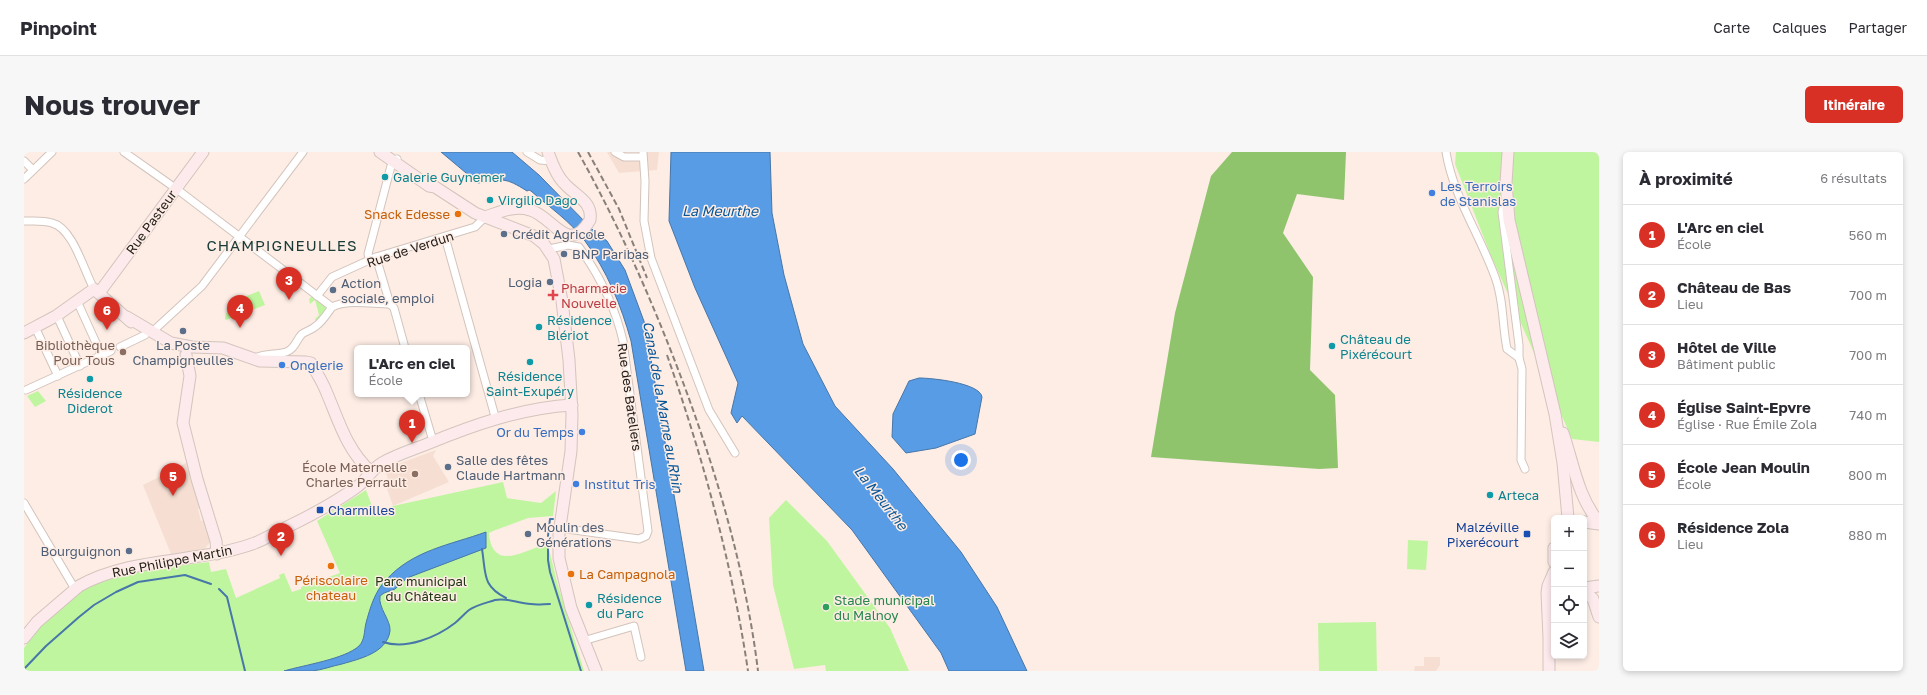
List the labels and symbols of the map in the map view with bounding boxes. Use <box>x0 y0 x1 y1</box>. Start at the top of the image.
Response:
place label: Galerie Guynemer <box>393 169 504 185</box>
marker: Galerie Guynemer <box>380 172 390 182</box>
place label: Les Terroirs de Stanislas <box>1440 178 1516 209</box>
street label: Rue Pasteur <box>122 187 180 257</box>
marker: Les Terroirs de Stanislas <box>1427 188 1437 198</box>
place label: Virgilio Dago <box>498 192 578 208</box>
marker: Virgilio Dago <box>485 195 495 205</box>
water label: La Meurthe <box>682 202 759 219</box>
place label: Snack Edesse <box>364 206 450 222</box>
marker: Snack Edesse <box>453 209 463 219</box>
place label: Crédit Agricole <box>512 226 605 242</box>
street label: Rue de Verdun <box>365 227 455 271</box>
marker: Crédit Agricole <box>499 229 509 239</box>
district label: CHAMPIGNEULLES <box>206 236 358 254</box>
place label: BNP Paribas <box>572 246 649 262</box>
marker: BNP Paribas <box>559 249 569 259</box>
pin: 3 <box>276 267 302 300</box>
place label: Logia <box>508 274 542 290</box>
place label: Action sociale, emploi <box>341 275 434 306</box>
marker: Logia <box>545 277 555 287</box>
place label: Pharmacie Nouvelle <box>561 280 627 311</box>
marker: Action sociale, emploi <box>328 285 338 295</box>
marker: Pharmacie Nouvelle <box>548 290 558 300</box>
pin: 4 <box>227 295 253 328</box>
pin: 6 <box>94 297 120 330</box>
place label: Résidence Blériot <box>547 312 612 343</box>
water label: Canal de la Marne au Rhin <box>640 320 687 495</box>
marker: Résidence Blériot <box>534 322 544 332</box>
marker: La Poste Champigneulles <box>178 326 188 336</box>
place label: Château de Pixérécourt <box>1340 331 1412 362</box>
place label: Bibliothèque Pour Tous <box>35 337 115 368</box>
place label: La Poste Champigneulles <box>132 337 234 368</box>
marker: Château de Pixérécourt <box>1327 341 1337 351</box>
street label: Rue des Bateliers <box>615 342 646 452</box>
marker: Bibliothèque Pour Tous <box>118 347 128 357</box>
place label: Onglerie <box>290 357 343 373</box>
marker: Résidence Saint-Exupéry <box>525 357 535 367</box>
marker: Onglerie <box>277 360 287 370</box>
place label: Résidence Saint-Exupéry <box>486 368 575 399</box>
marker: Résidence Diderot <box>85 374 95 384</box>
place label: Résidence Diderot <box>58 385 122 416</box>
pin: 1 <box>399 410 425 443</box>
place label: Or du Temps <box>496 424 574 440</box>
marker: Or du Temps <box>577 427 587 437</box>
your location <box>951 450 971 470</box>
place label: Salle des fêtes Claude Hartmann <box>456 452 566 483</box>
place label: École Maternelle Charles Perrault <box>302 459 407 490</box>
marker: Salle des fêtes Claude Hartmann <box>443 462 453 472</box>
water label: La Meurthe <box>851 462 912 534</box>
pin: 5 <box>160 463 186 496</box>
marker: École Maternelle Charles Perrault <box>410 469 420 479</box>
place label: Institut Tris <box>584 476 656 492</box>
marker: Institut Tris <box>571 479 581 489</box>
place label: Arteca <box>1498 487 1539 503</box>
marker: Arteca <box>1485 490 1495 500</box>
place label: Charmilles <box>328 502 395 518</box>
marker: Charmilles <box>315 505 325 515</box>
place label: Moulin des Générations <box>536 519 612 550</box>
place label: Malzéville Pixerécourt <box>1447 519 1519 550</box>
pin: 2 <box>268 523 294 556</box>
marker: Moulin des Générations <box>523 529 533 539</box>
marker: Malzéville Pixerécourt <box>1522 529 1532 539</box>
street label: Rue Philippe Martin <box>111 541 234 581</box>
place label: Bourguignon <box>41 543 121 559</box>
marker: Bourguignon <box>124 546 134 556</box>
marker: Périscolaire chateau <box>326 561 336 571</box>
place label: La Campagnola <box>579 566 675 582</box>
marker: La Campagnola <box>566 569 576 579</box>
place label: Périscolaire chateau <box>294 572 368 603</box>
park label: Parc municipal du Château <box>375 573 467 604</box>
place label: Résidence du Parc <box>597 590 662 621</box>
place label: Stade municipal du Malnoy <box>834 592 934 623</box>
marker: Résidence du Parc <box>584 600 594 610</box>
marker: Stade municipal du Malnoy <box>821 602 831 612</box>

